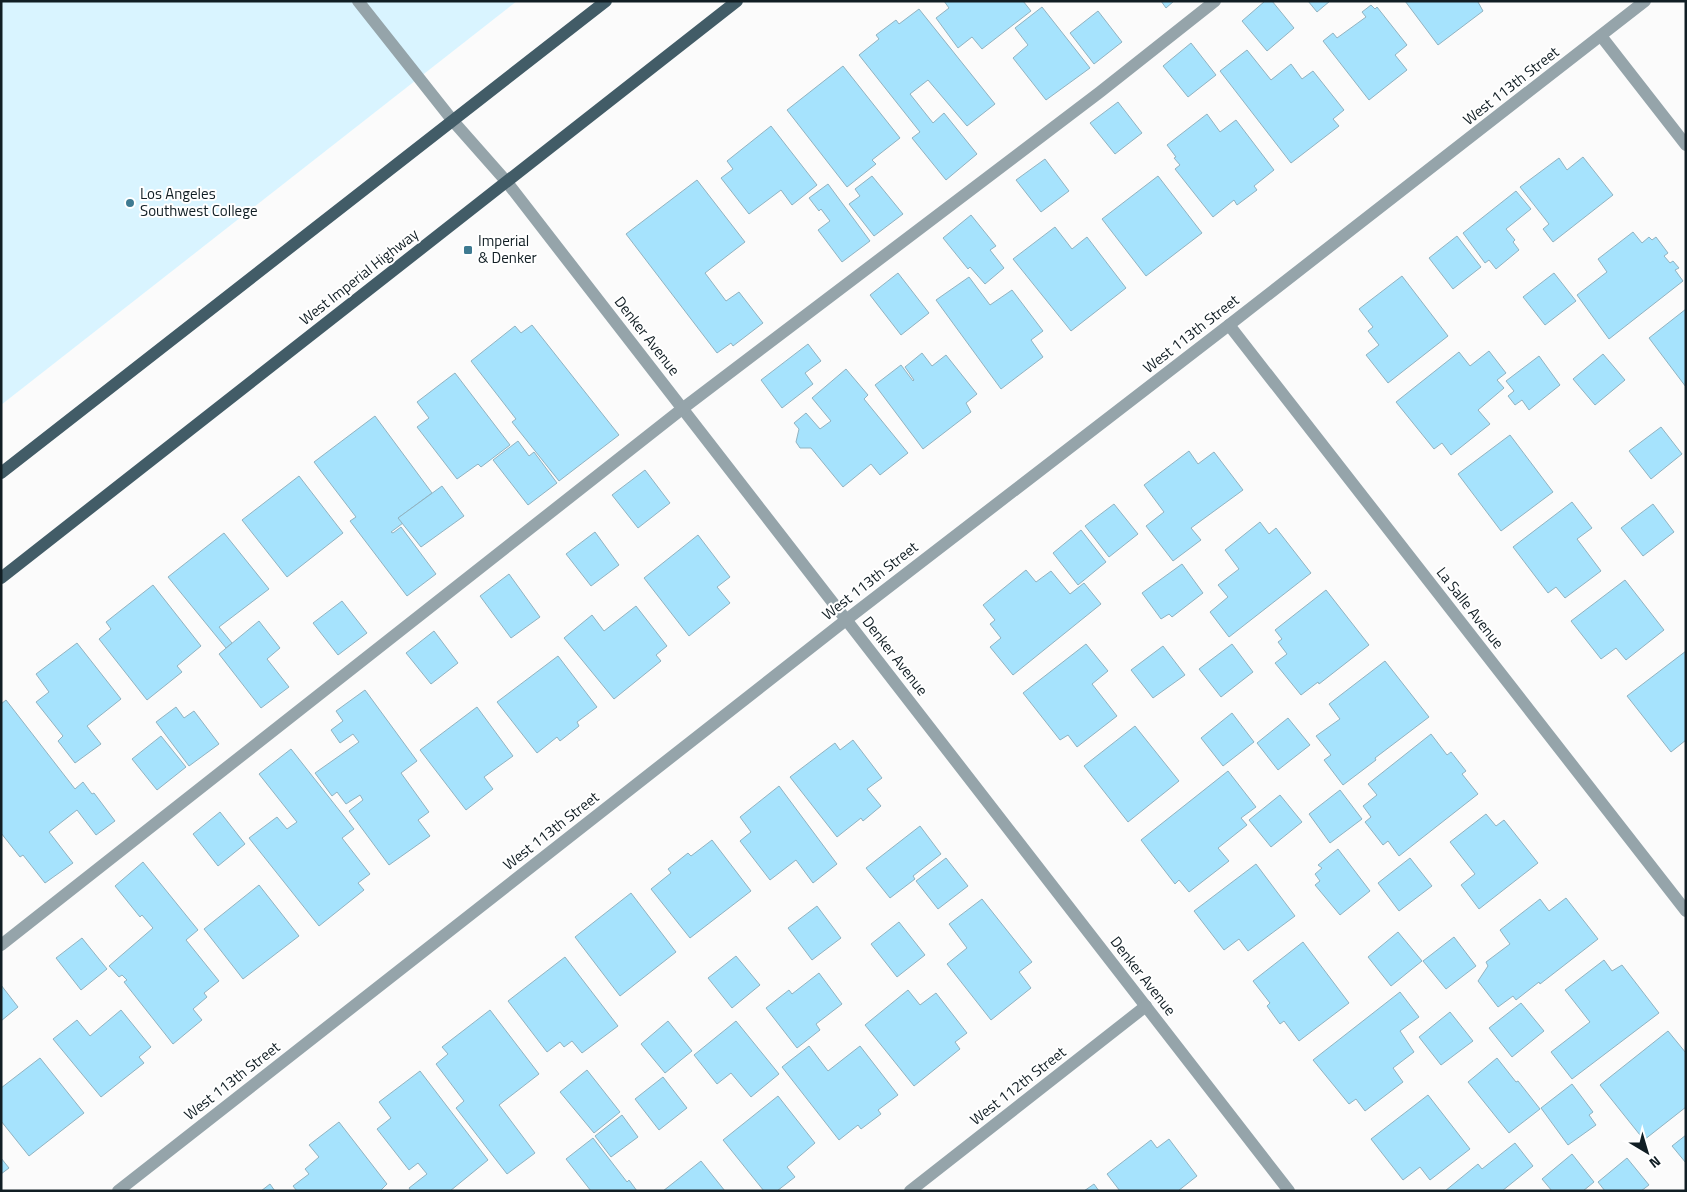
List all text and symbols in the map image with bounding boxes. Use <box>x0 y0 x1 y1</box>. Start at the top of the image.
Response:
street label: West 113th Street <box>1458 40 1564 131</box>
place label: Los Angeles Southwest College <box>140 182 257 222</box>
marker: Los Angeles Southwest College <box>124 197 136 209</box>
street label: West Imperial Highway <box>294 223 423 331</box>
place label: Imperial & Denker <box>478 229 537 269</box>
marker: Imperial & Denker <box>462 244 474 256</box>
street label: West 113th Street <box>1138 288 1244 379</box>
street label: Denker Avenue <box>609 291 686 380</box>
street label: West 113th Street <box>817 535 923 626</box>
street label: La Salle Avenue <box>1431 562 1510 654</box>
street label: Denker Avenue <box>857 611 934 700</box>
street label: West 113th Street <box>498 785 604 876</box>
street label: Denker Avenue <box>1105 931 1182 1020</box>
street label: West 113th Street <box>179 1035 285 1126</box>
street label: West 112th Street <box>965 1040 1071 1131</box>
north arrow <box>1622 1127 1672 1177</box>
text: N <box>1645 1151 1666 1174</box>

